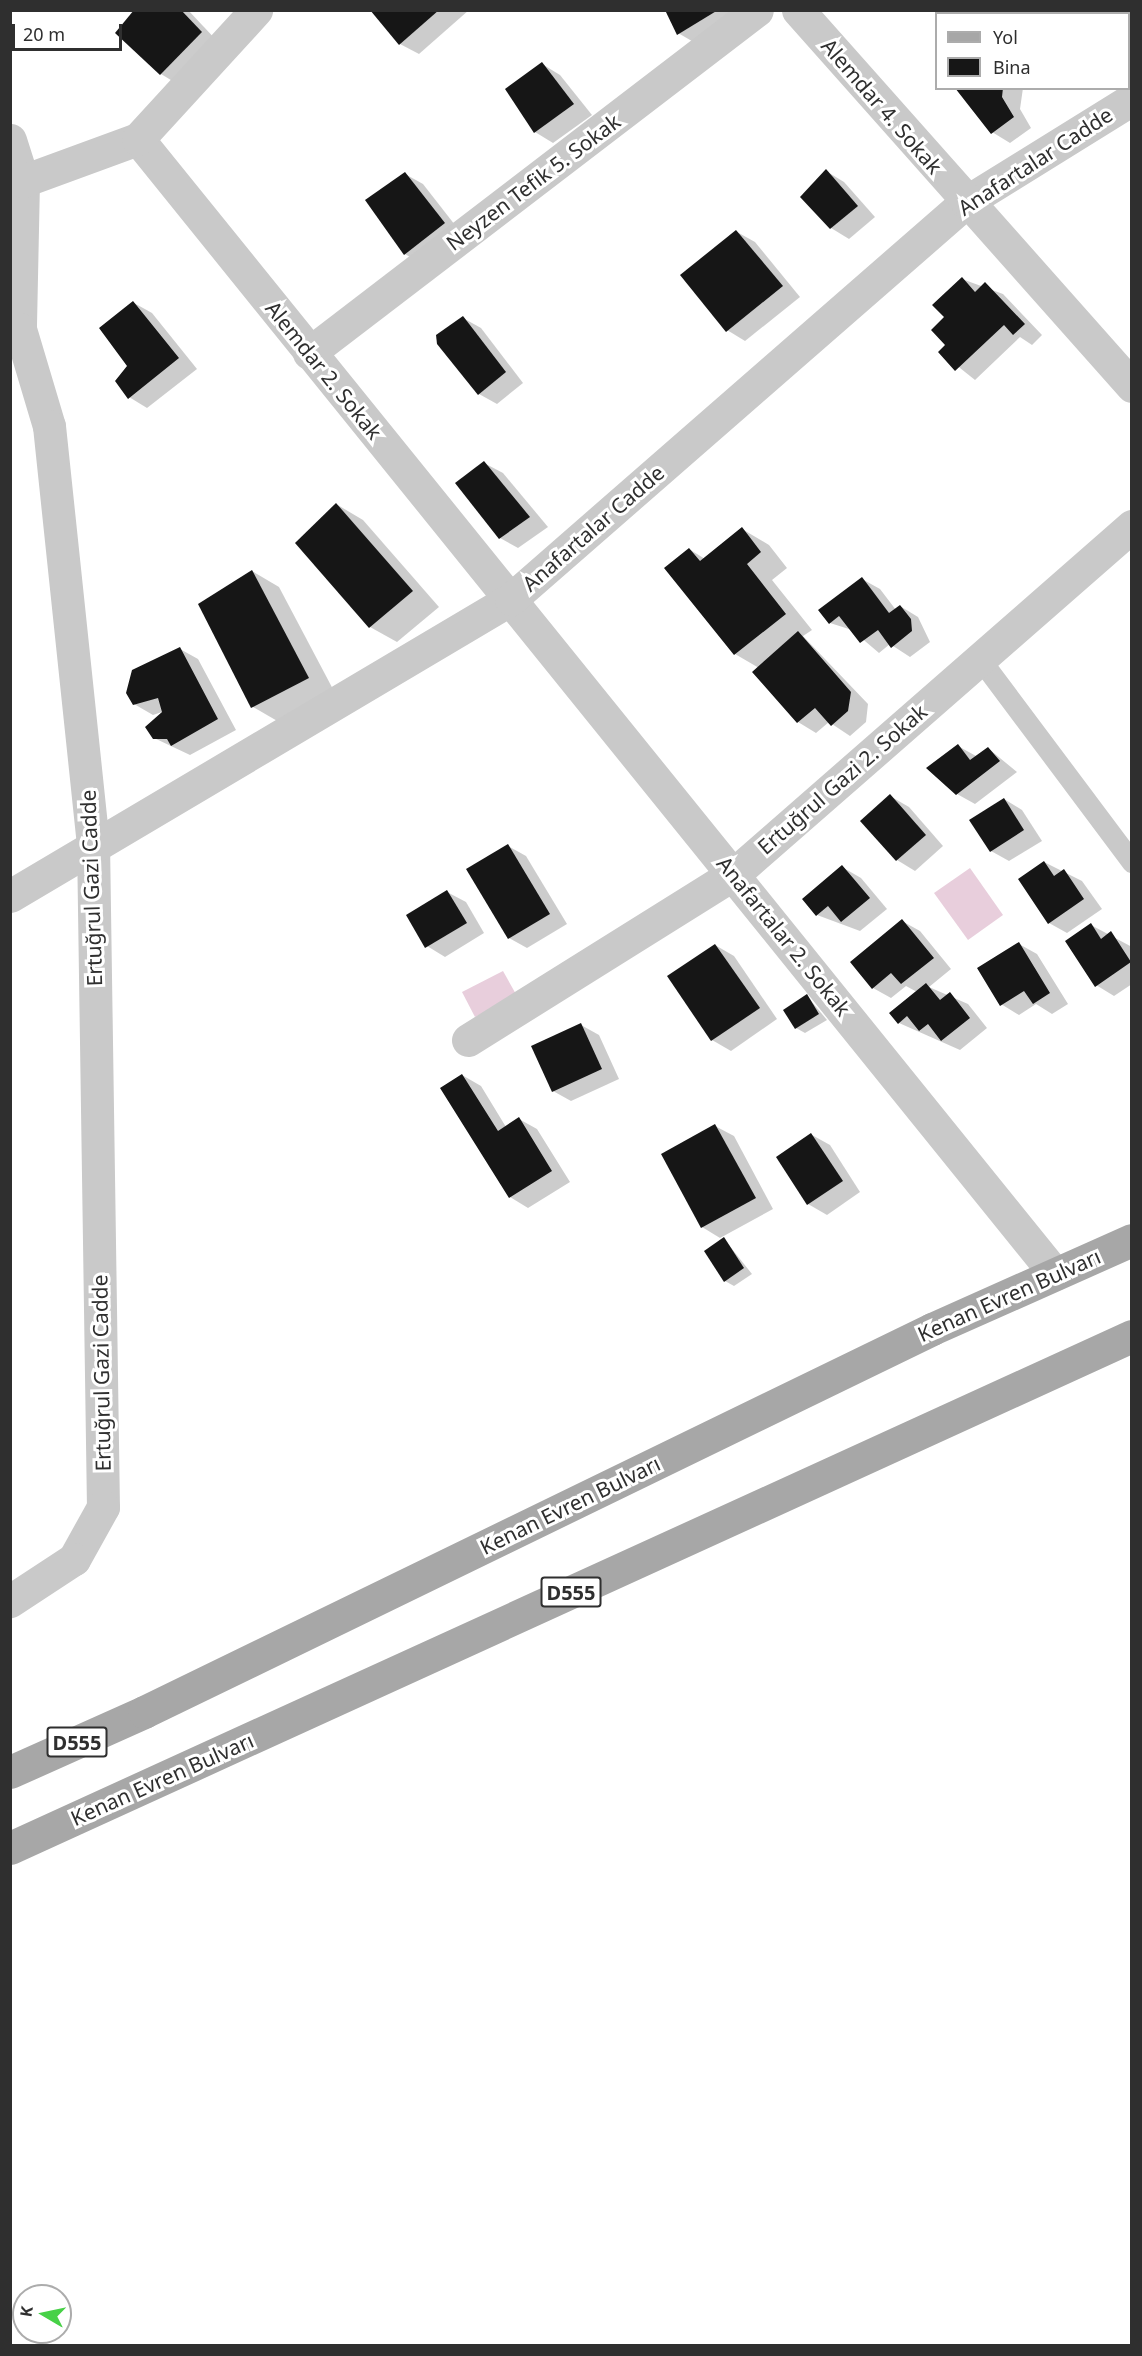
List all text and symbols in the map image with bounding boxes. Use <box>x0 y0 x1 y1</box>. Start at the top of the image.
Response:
scale bar <box>15 12 124 50</box>
legend <box>935 12 1130 90</box>
text: 20 m <box>23 22 65 46</box>
text: Yol <box>993 25 1018 49</box>
street label: Alemdar 4. Sokak <box>817 33 947 179</box>
text: Bina <box>993 55 1031 79</box>
street label: Anafartalar Cadde <box>953 102 1117 220</box>
street label: Neyzen Tefik 5. Sokak <box>441 108 625 256</box>
street label: Alemdar 2. Sokak <box>260 296 388 444</box>
street label: Anafartalar Cadde <box>517 460 669 596</box>
street label: Ertuğrul Gazi 2. Sokak <box>752 699 932 859</box>
street label: Ertuğrul Gazi Cadde <box>75 789 107 987</box>
street label: Anafartalar 2. Sokak <box>712 851 856 1021</box>
street label: Kenan Evren Bulvarı <box>914 1243 1104 1347</box>
street label: Ertuğrul Gazi Cadde <box>87 1274 115 1472</box>
street label: Kenan Evren Bulvarı <box>476 1450 664 1560</box>
road number: D555 <box>540 1575 602 1609</box>
road number: D555 <box>46 1725 109 1759</box>
street label: Kenan Evren Bulvarı <box>67 1727 257 1831</box>
north arrow <box>12 2284 72 2344</box>
text: K <box>15 2305 38 2318</box>

